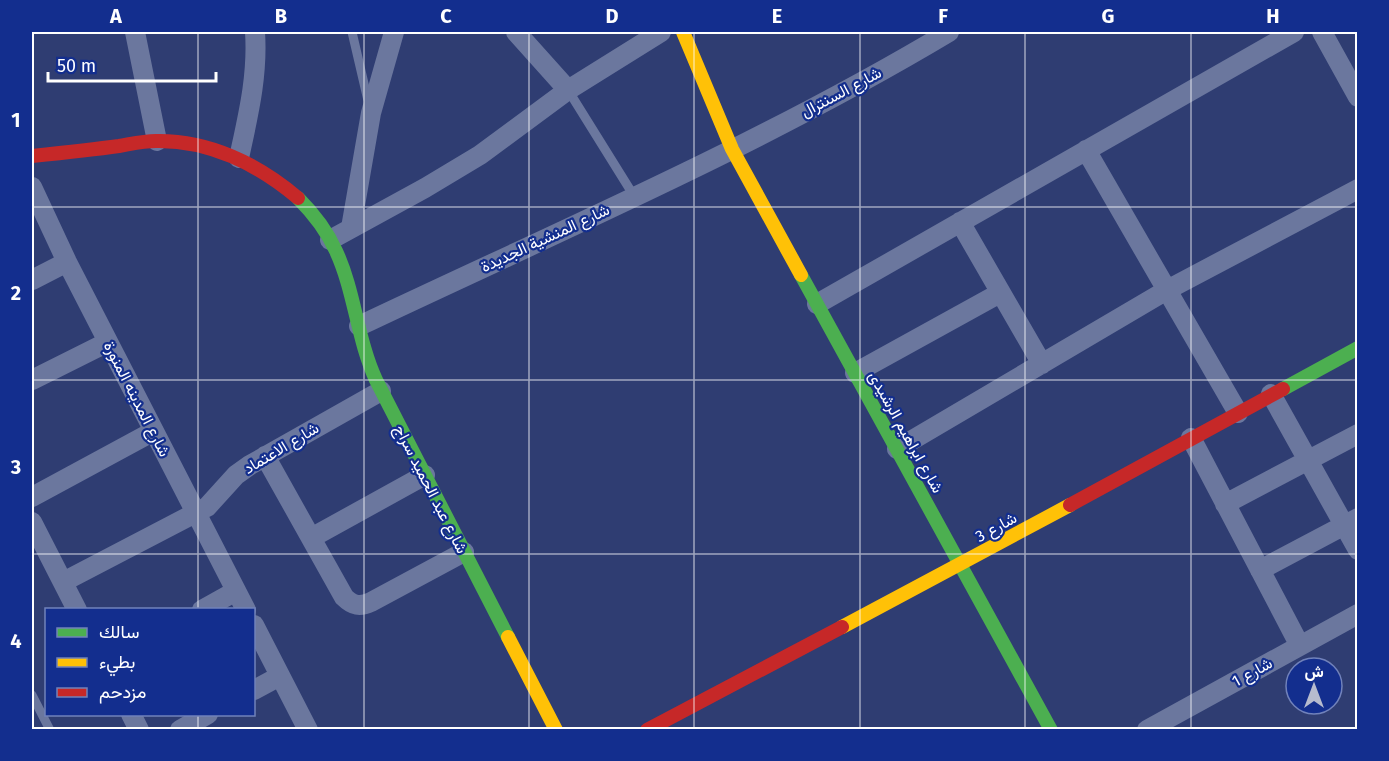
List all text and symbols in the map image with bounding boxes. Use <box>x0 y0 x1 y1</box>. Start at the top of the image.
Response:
text: A <box>109 4 123 28</box>
text: B <box>275 4 287 28</box>
text: C <box>440 4 452 28</box>
text: D <box>605 4 619 28</box>
text: E <box>772 4 782 28</box>
text: F <box>938 4 948 28</box>
text: G <box>1102 4 1114 28</box>
text: H <box>1266 4 1280 28</box>
scale bar <box>48 45 216 83</box>
text: 50 m <box>57 55 96 77</box>
street label: شارع السنترال <box>798 63 885 123</box>
text: 1 <box>11 108 21 132</box>
street label: شارع المنشية الجديدة <box>478 200 613 278</box>
text: 2 <box>11 281 21 305</box>
street label: شارع المدينه المنورة <box>98 338 174 461</box>
street label: شارع ابراهيم الرشيدى <box>863 368 947 497</box>
street label: شارع الاعتماد <box>240 418 323 480</box>
street label: شارع عبد الحميد سراج <box>388 421 472 558</box>
text: 3 <box>10 455 21 479</box>
street label: شارع 3 <box>972 508 1021 548</box>
legend <box>45 608 255 716</box>
text: سالك <box>99 621 139 643</box>
text: 4 <box>10 629 22 653</box>
text: بطيء <box>99 651 135 677</box>
street label: شارع 1 <box>1228 653 1277 693</box>
north arrow <box>1284 656 1344 716</box>
text: ش <box>1304 662 1324 681</box>
text: مزدحم <box>99 681 146 704</box>

